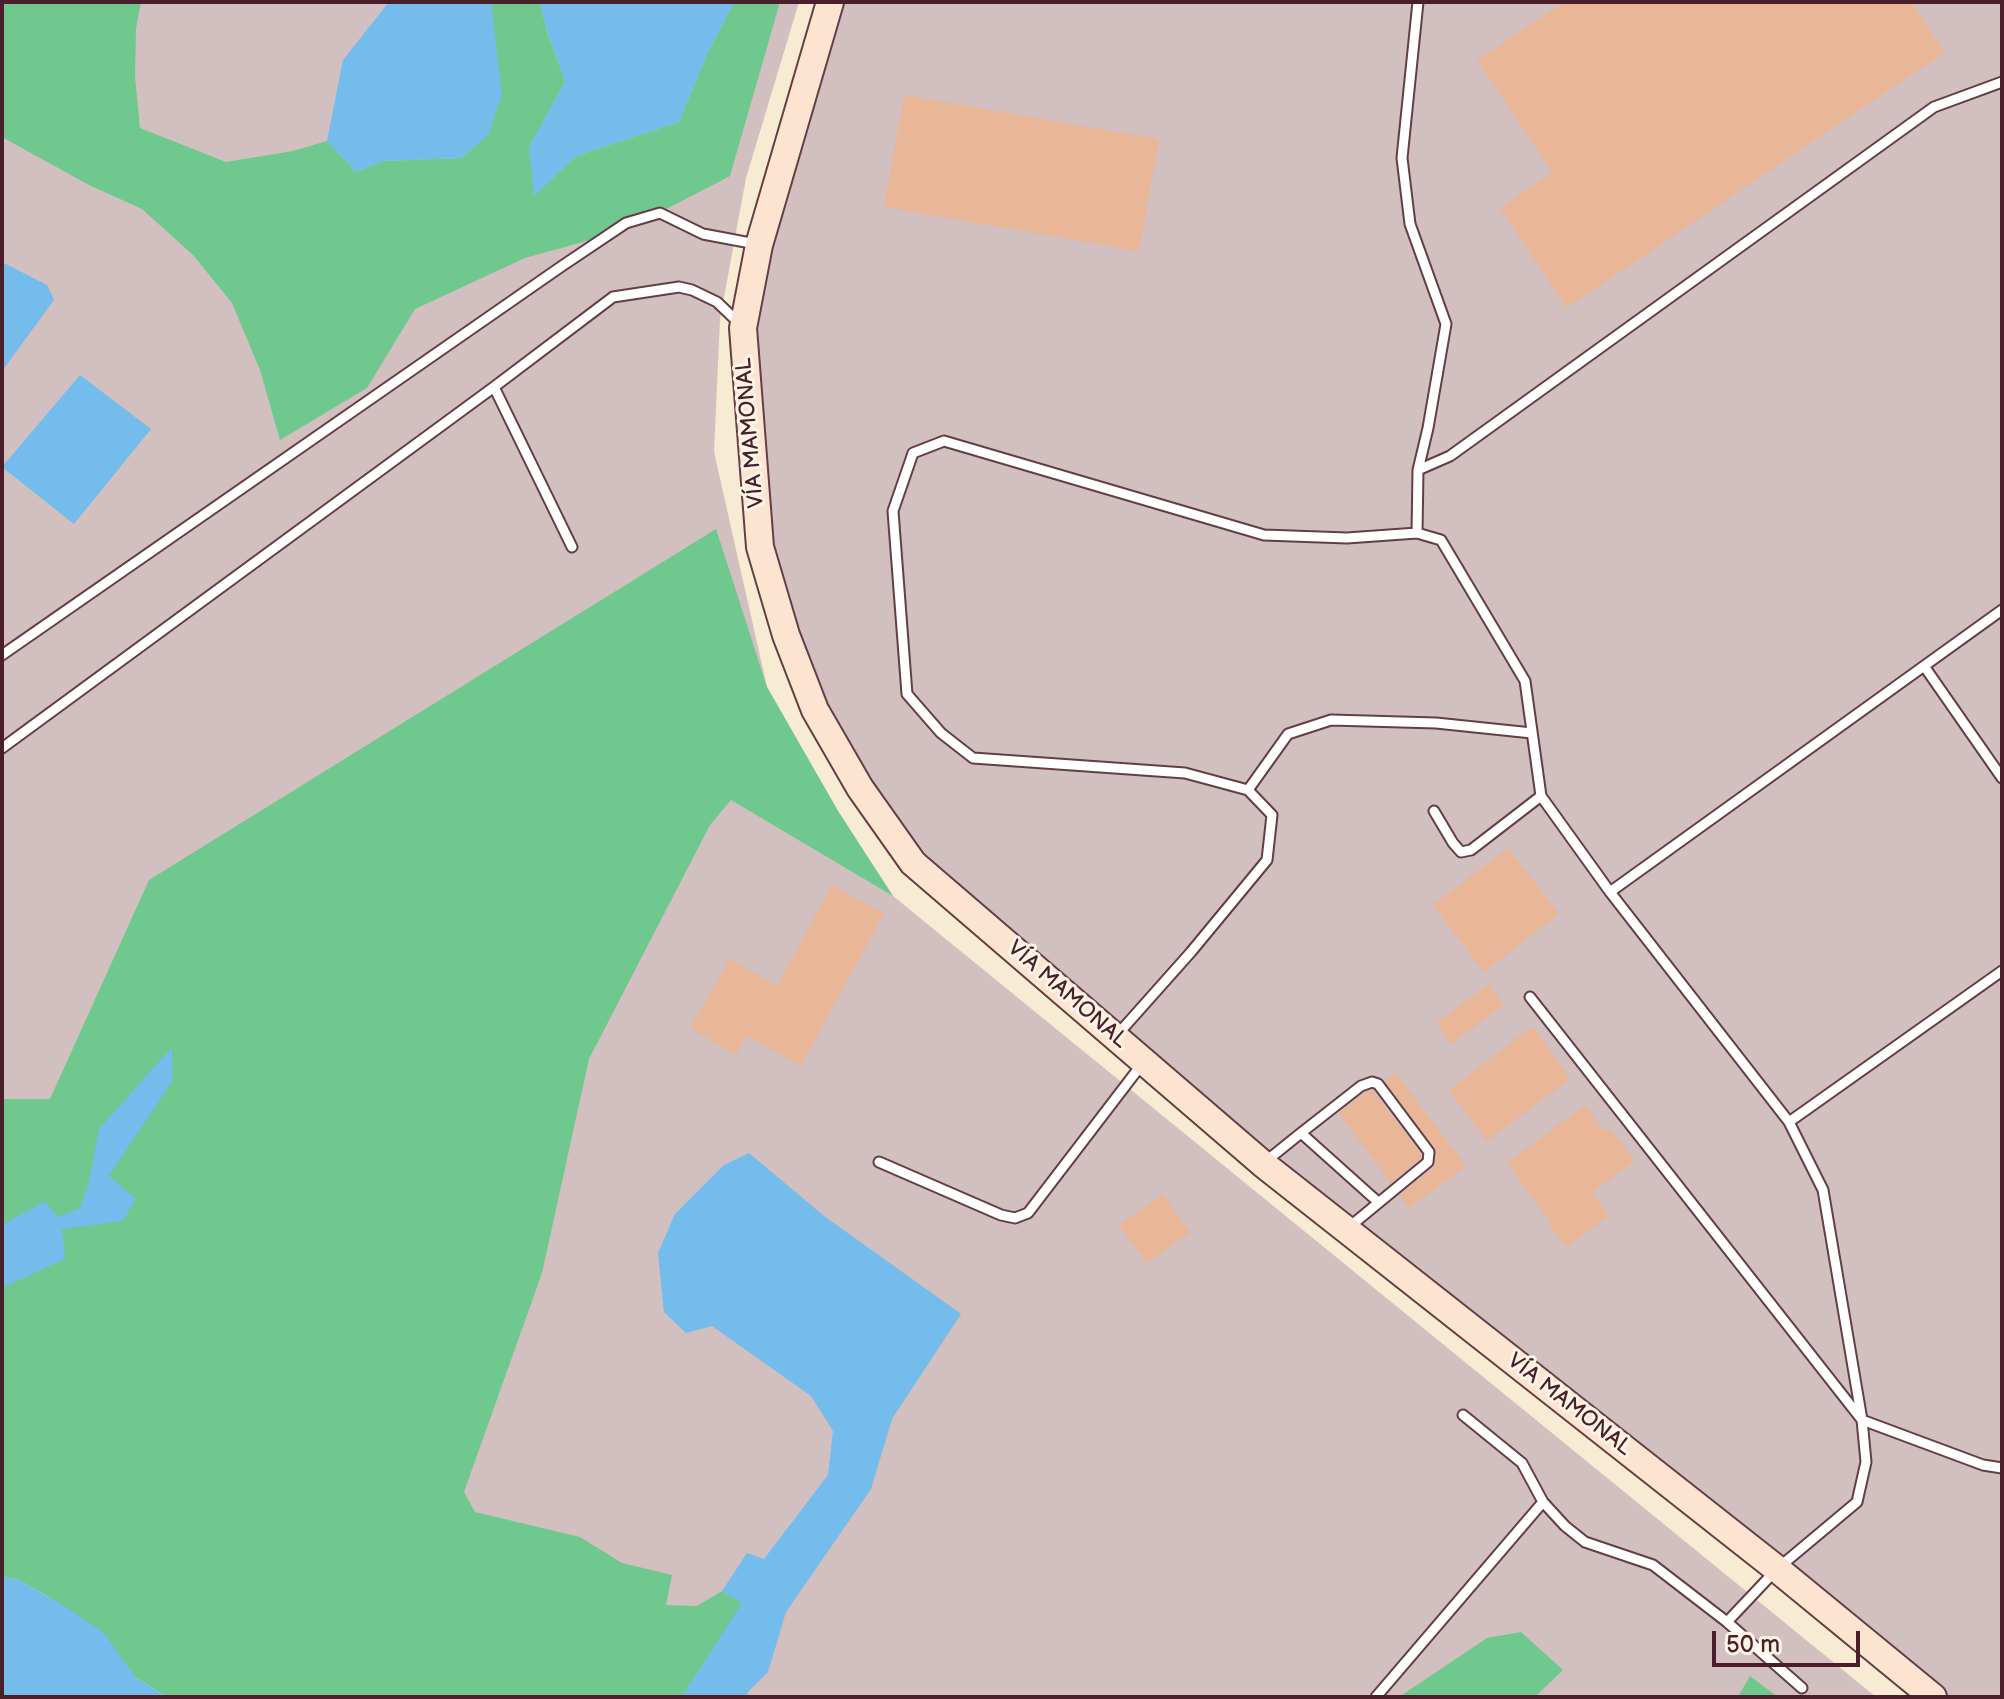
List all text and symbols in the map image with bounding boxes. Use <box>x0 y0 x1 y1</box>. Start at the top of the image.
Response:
street label: VÍA MAMONAL <box>731 357 771 509</box>
street label: VÍA MAMONAL <box>1002 936 1132 1054</box>
street label: VÍA MAMONAL <box>1502 1348 1636 1462</box>
scale bar <box>1716 1615 1864 1665</box>
text: 50 m <box>1726 1630 1780 1659</box>

